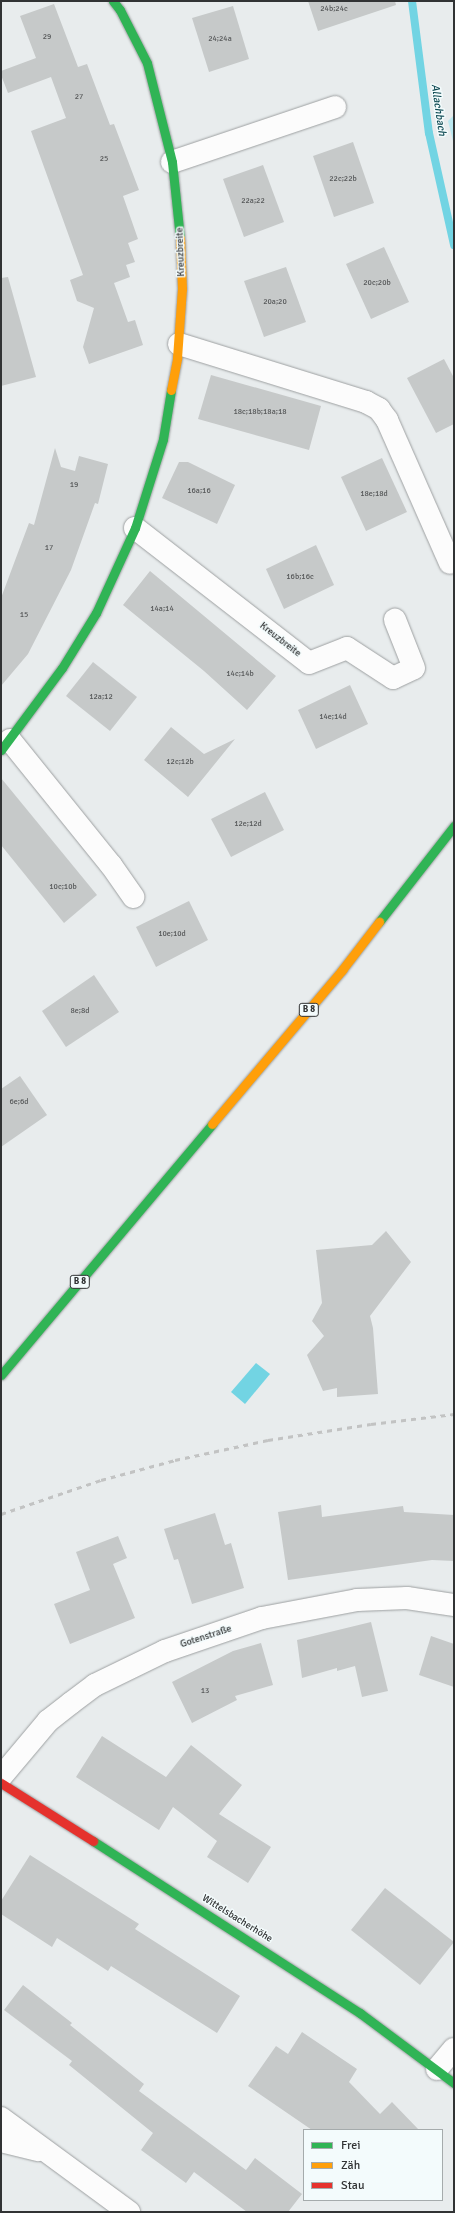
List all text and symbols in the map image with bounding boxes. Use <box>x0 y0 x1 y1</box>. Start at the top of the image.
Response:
house number: 24b;24c <box>320 4 348 14</box>
house number: 29 <box>43 32 51 42</box>
house number: 24;24a <box>208 34 232 44</box>
water label: Allachbach <box>428 83 448 137</box>
house number: 27 <box>75 92 83 102</box>
house number: 25 <box>100 154 108 164</box>
house number: 22c;22b <box>329 174 357 184</box>
house number: 22a;22 <box>241 196 265 206</box>
street label: Kreuzbreite <box>174 227 188 277</box>
house number: 20c;20b <box>363 278 391 288</box>
house number: 20a;20 <box>263 297 287 307</box>
house number: 18c;18b;18a;18 <box>233 407 287 417</box>
house number: 19 <box>70 480 78 490</box>
house number: 16a;16 <box>187 486 211 496</box>
house number: 18e;18d <box>360 489 388 499</box>
house number: 17 <box>45 543 53 553</box>
house number: 16b;16c <box>286 572 314 582</box>
house number: 14a;14 <box>150 604 174 614</box>
house number: 15 <box>20 610 28 620</box>
street label: Kreuzbreite <box>257 620 303 660</box>
house number: 14c;14b <box>226 669 254 679</box>
house number: 12a;12 <box>89 692 113 702</box>
house number: 14e;14d <box>319 712 347 722</box>
house number: 12c;12b <box>166 757 194 767</box>
house number: 12e;12d <box>234 819 262 829</box>
house number: 10c;10b <box>49 882 77 892</box>
house number: 10e;10d <box>158 929 186 939</box>
road number: B 8 <box>298 1003 320 1017</box>
house number: 8e;8d <box>70 1006 90 1016</box>
house number: 6e;6d <box>9 1097 29 1107</box>
road number: B 8 <box>69 1275 91 1289</box>
street label: Gotenstraße <box>179 1623 233 1651</box>
house number: 13 <box>201 1686 209 1696</box>
street label: Wittelsbacherhöhe <box>200 1893 274 1945</box>
legend <box>303 2129 443 2201</box>
text: Frei <box>341 2138 360 2153</box>
text: Zäh <box>341 2158 360 2173</box>
text: Stau <box>341 2178 365 2193</box>

